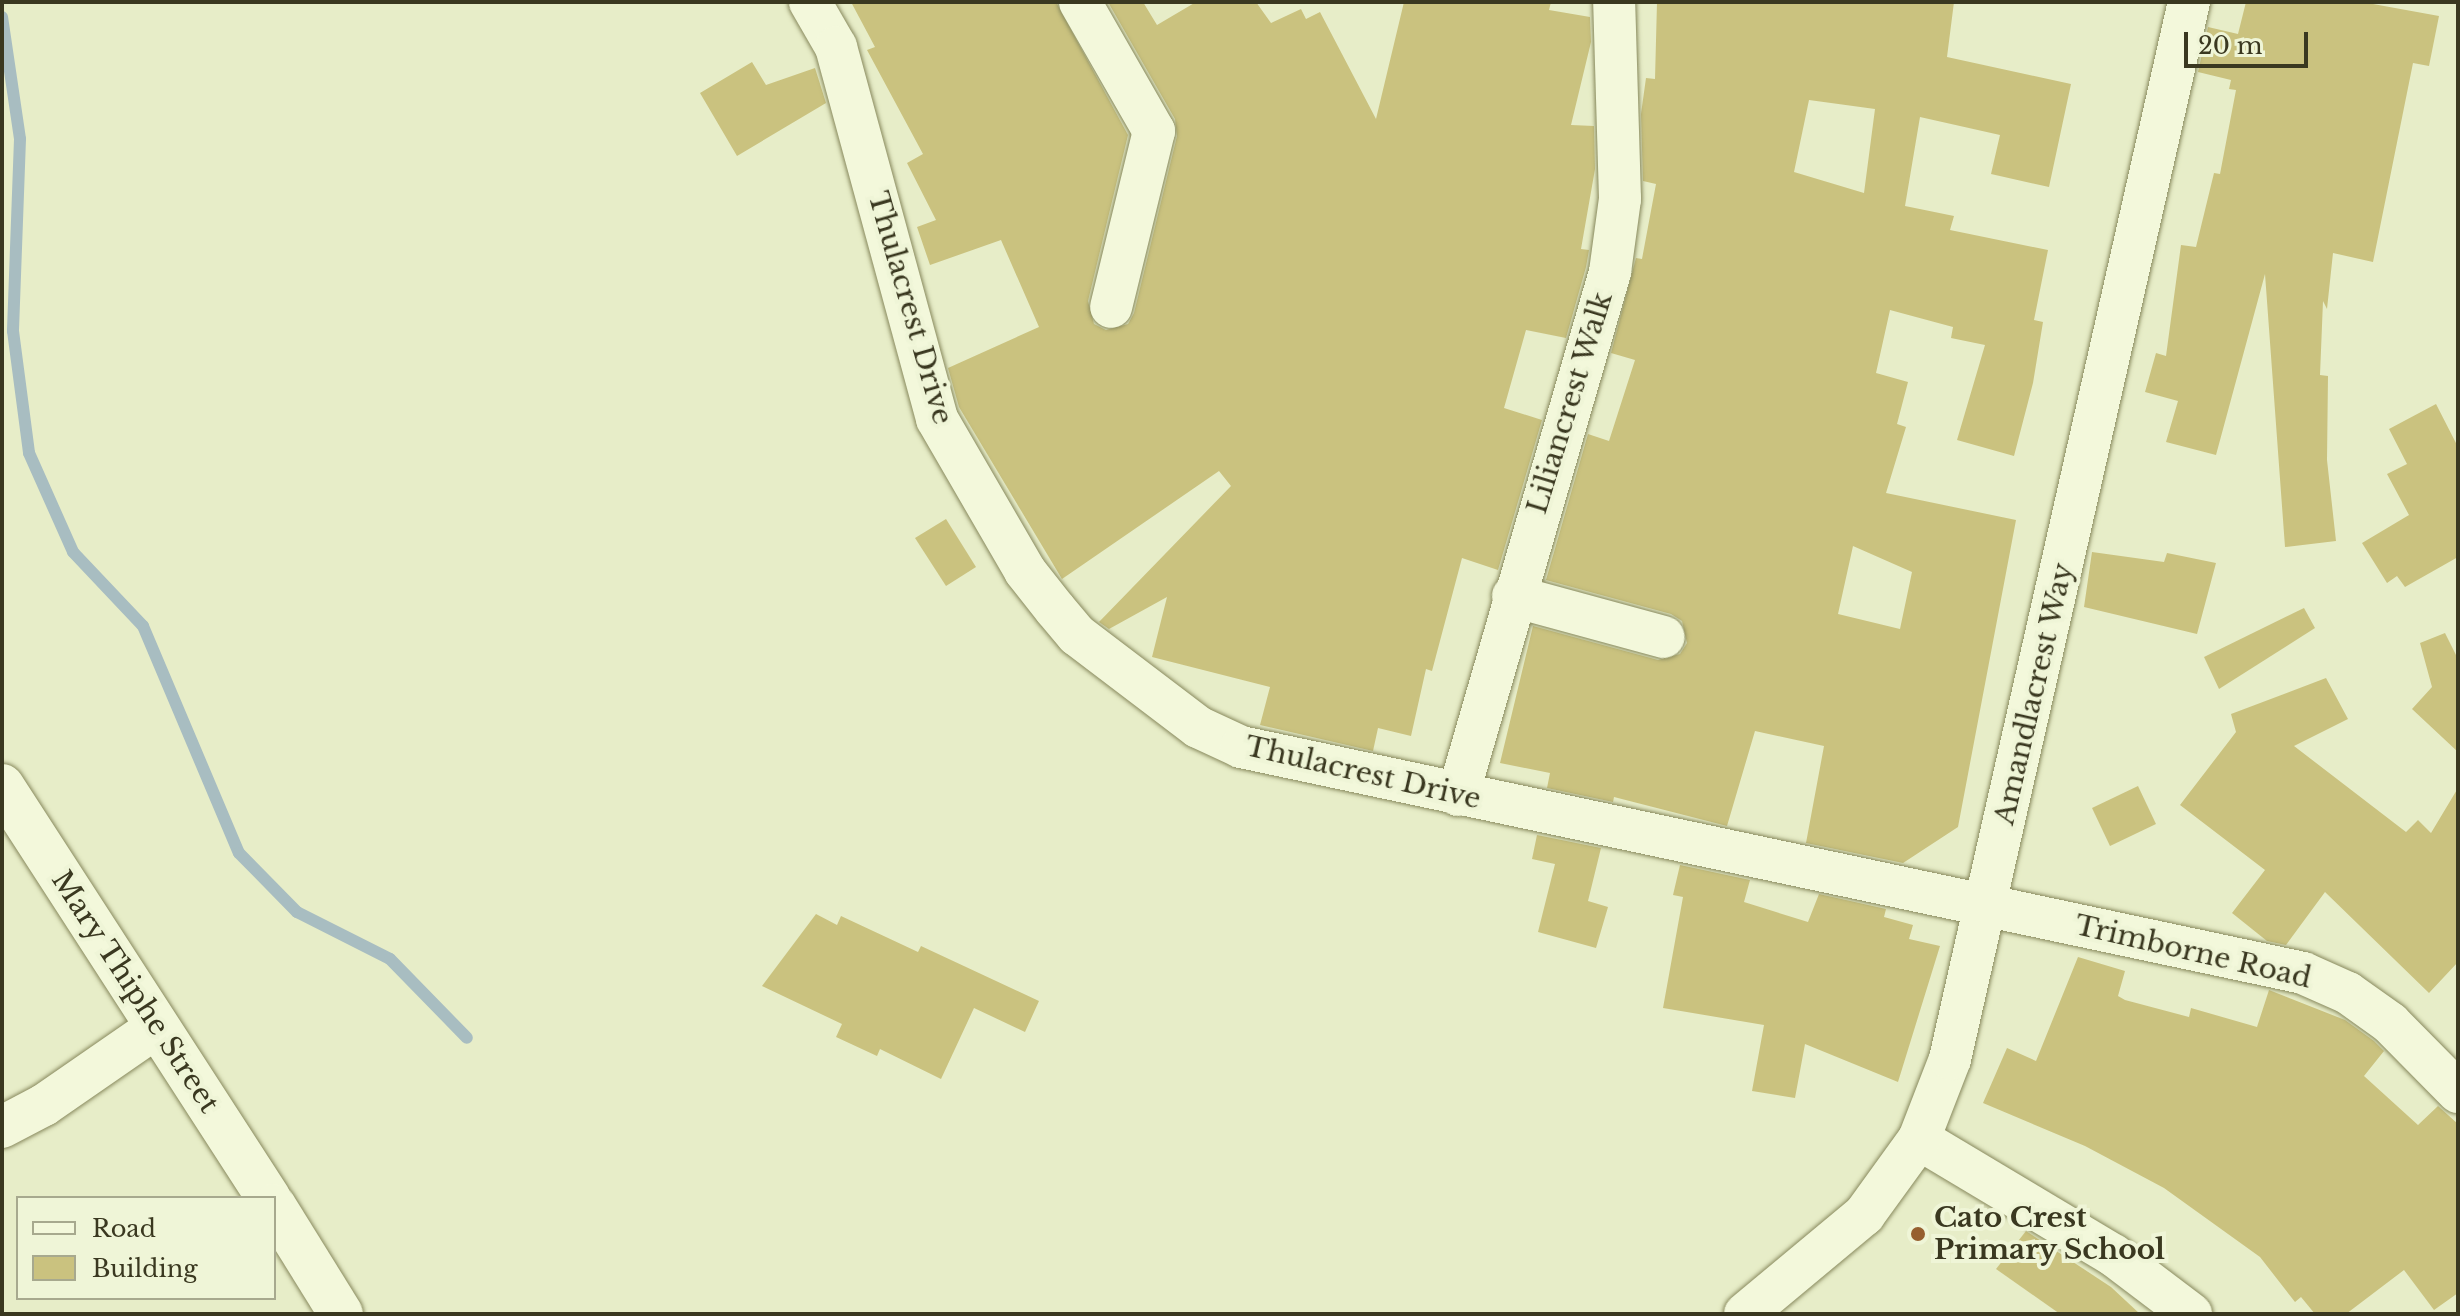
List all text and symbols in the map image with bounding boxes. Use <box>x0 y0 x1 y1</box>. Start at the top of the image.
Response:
scale bar <box>2188 16 2312 66</box>
text: 20 m <box>2198 31 2263 60</box>
street label: Thulacrest Drive <box>861 188 959 428</box>
street label: Liliancrest Walk <box>1520 288 1620 518</box>
street label: Amandlacrest Way <box>1987 559 2081 829</box>
street label: Thulacrest Drive <box>1242 730 1484 816</box>
street label: Mary Thiphe Street <box>44 864 226 1120</box>
street label: Trimborne Road <box>2072 908 2314 996</box>
legend <box>16 1196 276 1300</box>
place label: Cato Crest Primary School <box>1934 1201 2166 1267</box>
text: Road <box>92 1214 156 1243</box>
marker: Cato Crest Primary School <box>1909 1225 1927 1243</box>
text: Building <box>92 1254 198 1283</box>

